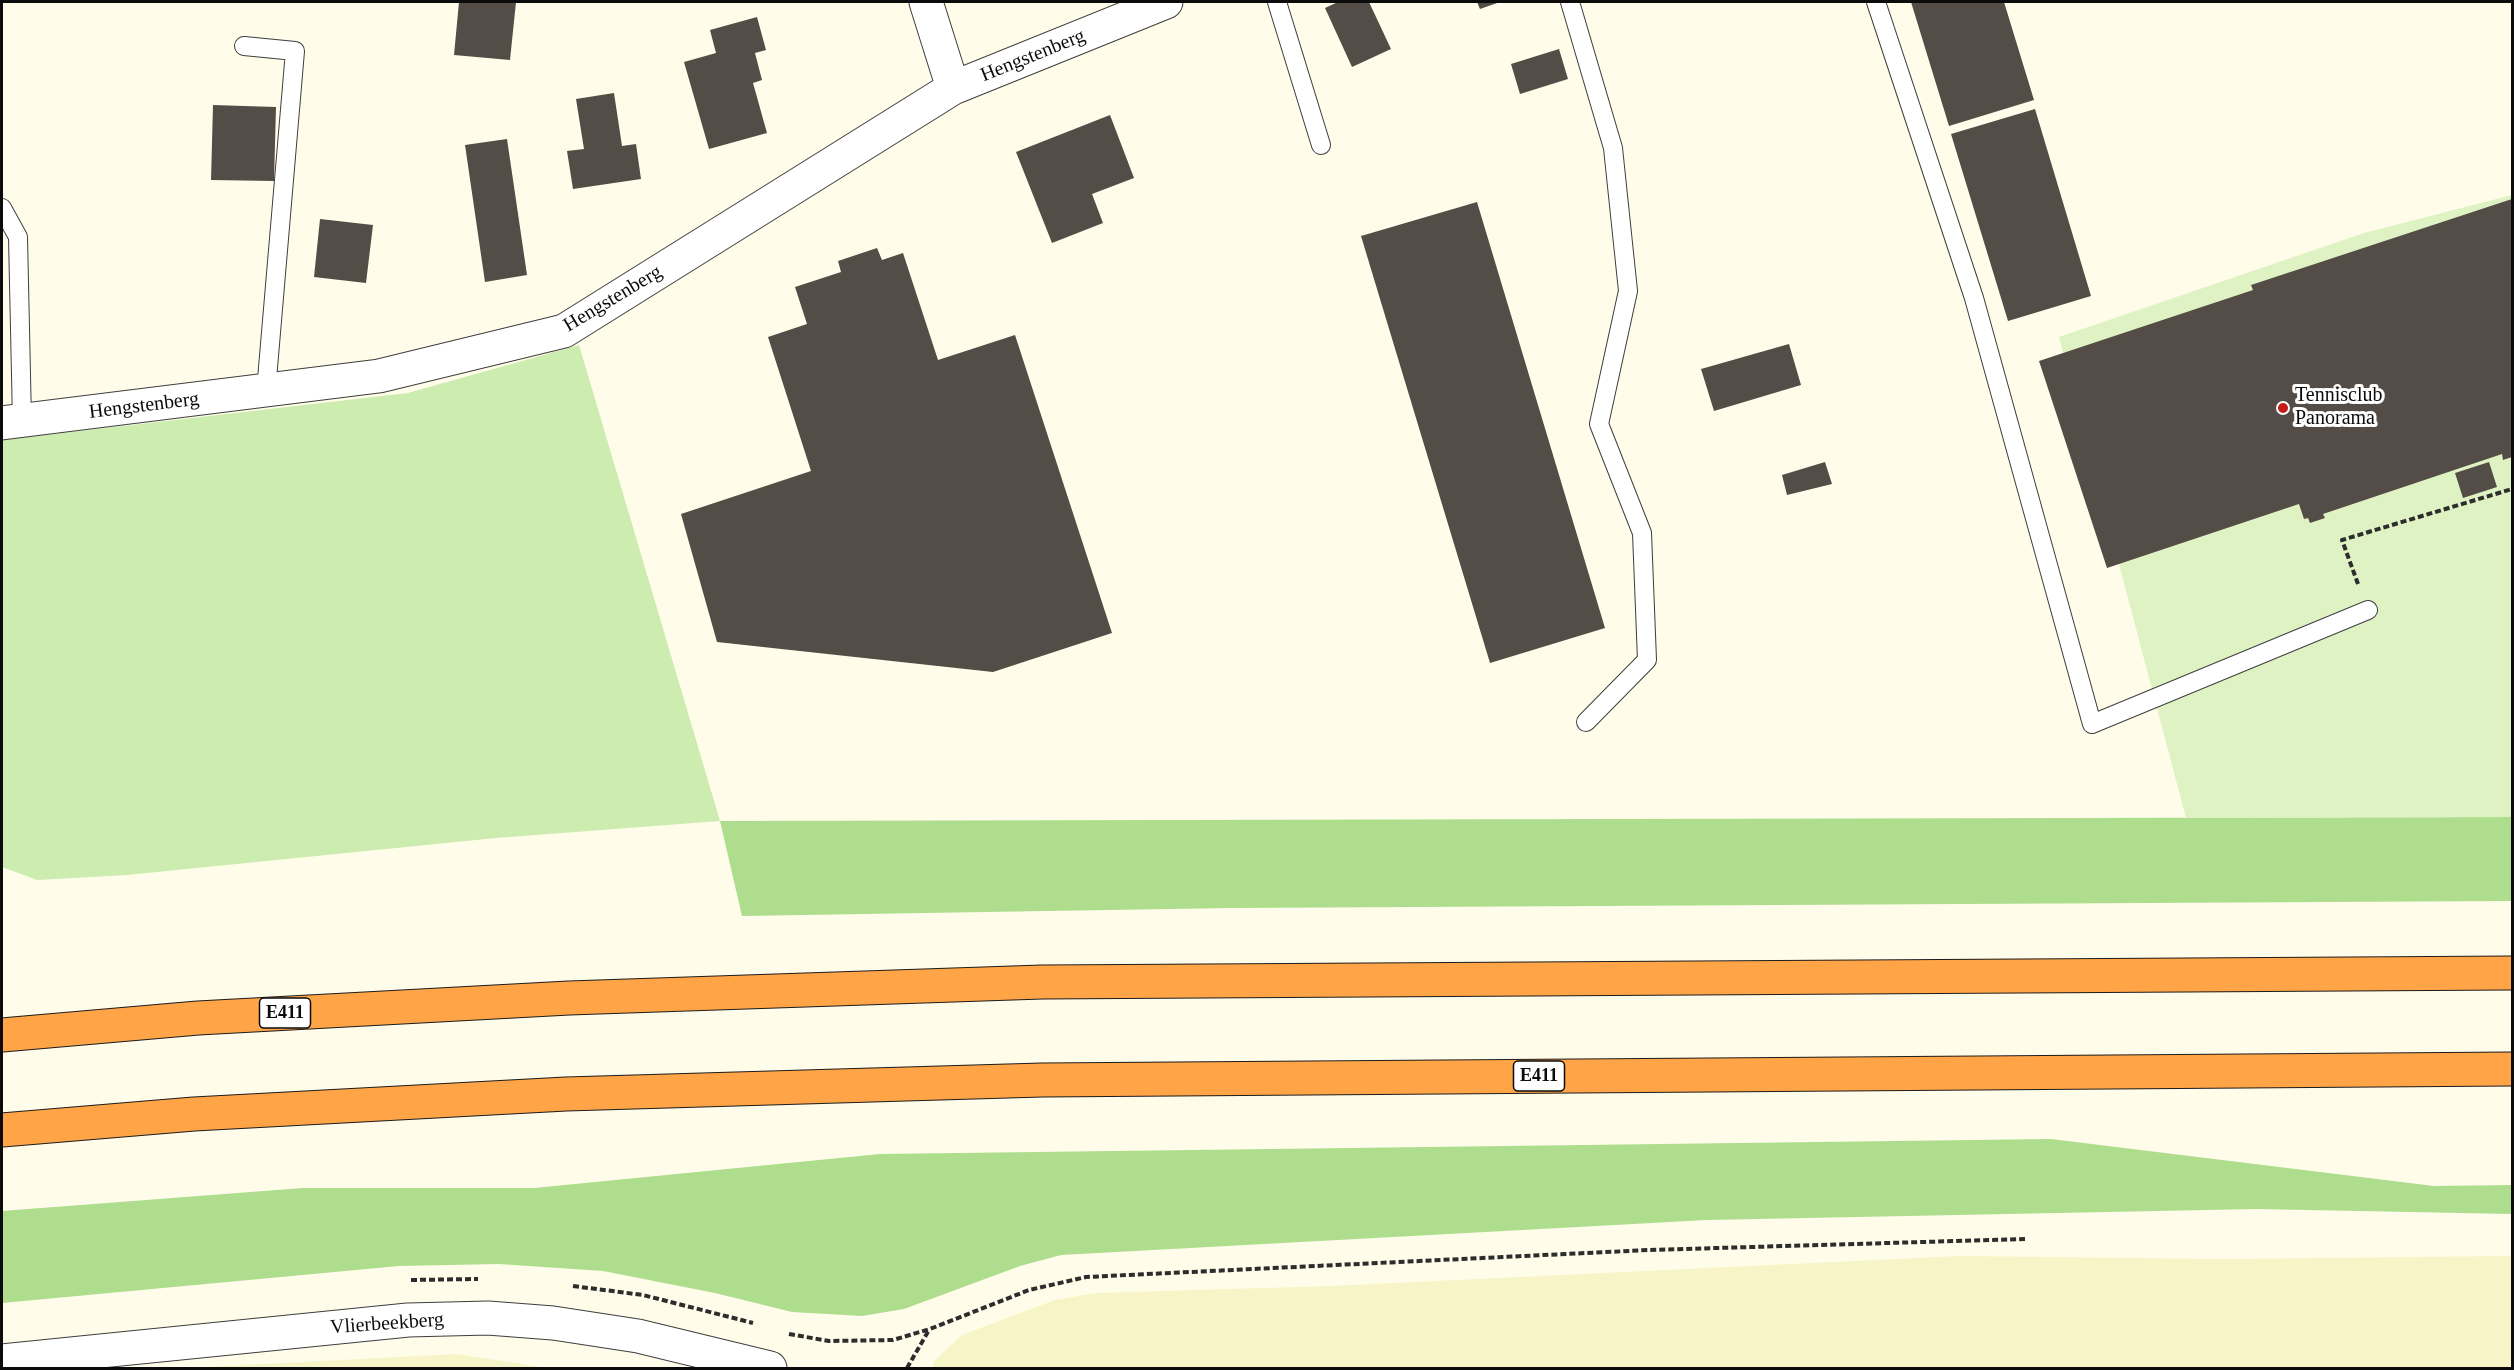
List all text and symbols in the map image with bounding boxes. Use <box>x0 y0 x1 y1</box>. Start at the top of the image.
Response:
street label: Hengstenberg <box>977 24 1089 88</box>
street label: Hengstenberg <box>559 260 667 338</box>
place label: Tennisclub Panorama <box>2295 384 2382 431</box>
street label: Hengstenberg <box>88 387 200 425</box>
marker: Tennisclub Panorama <box>2276 401 2290 415</box>
road number: E411 <box>260 998 310 1028</box>
road number: E411 <box>1514 1061 1564 1091</box>
street label: Vlierbeekberg <box>329 1308 445 1340</box>

